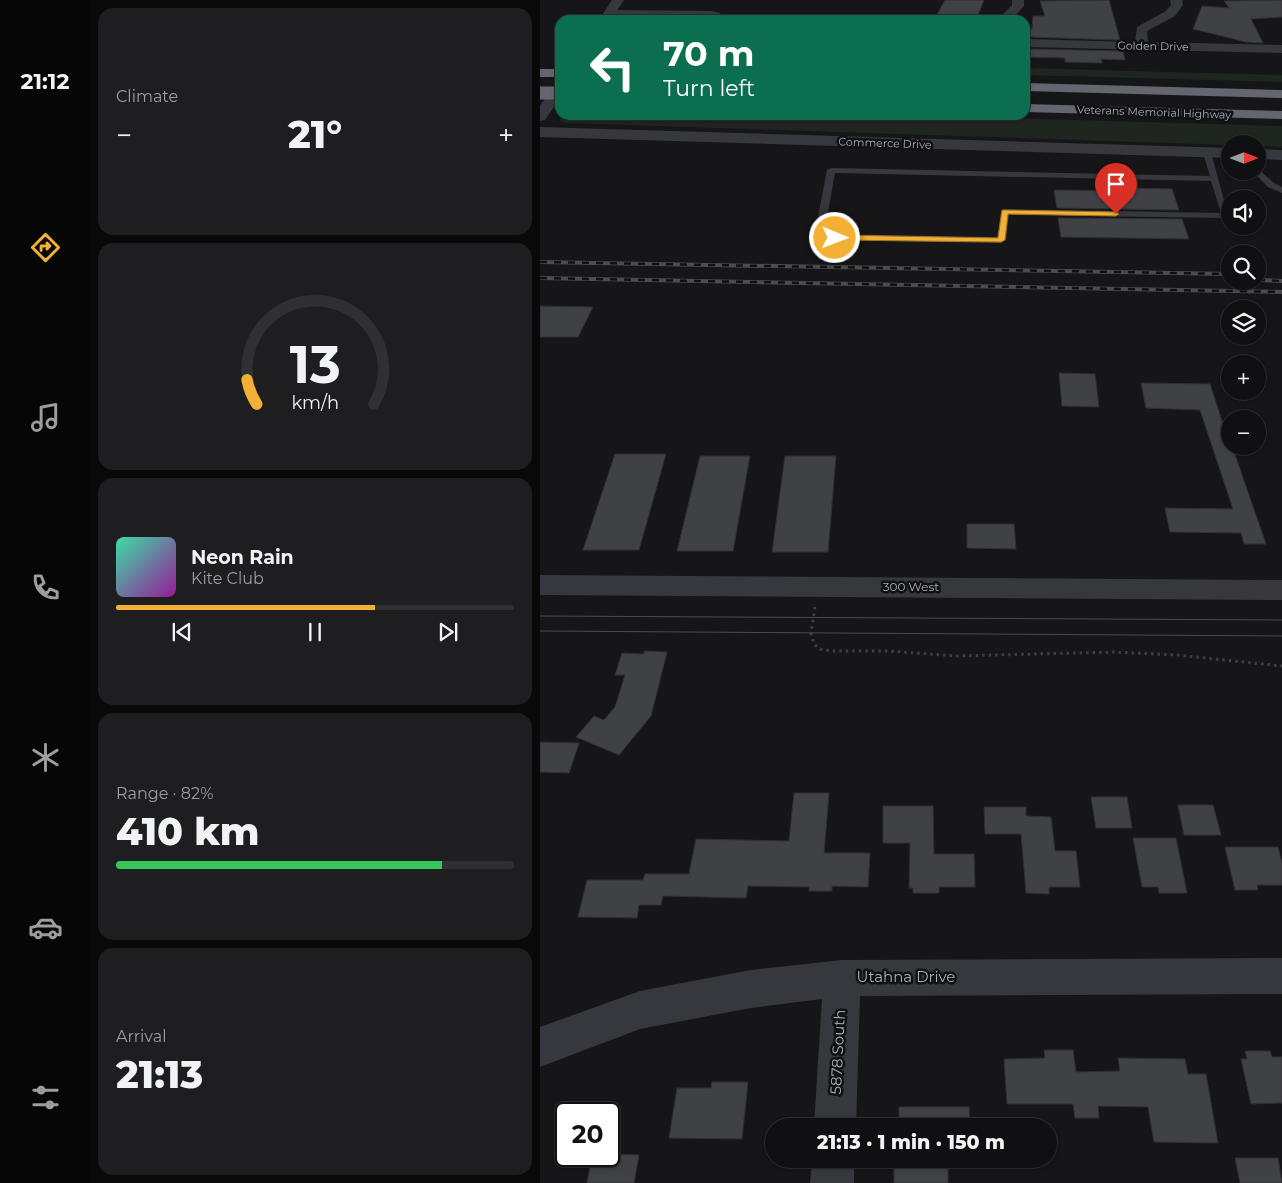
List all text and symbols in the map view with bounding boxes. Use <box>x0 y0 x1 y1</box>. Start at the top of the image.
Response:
text: 70 m <box>663 32 754 75</box>
icon: left <box>580 35 645 100</box>
street label: Golden Drive <box>1117 38 1189 54</box>
text: 21:12 <box>21 68 69 95</box>
text: Turn left <box>663 75 755 102</box>
text: Climate <box>116 87 178 106</box>
street label: Veterans Memorial Highway <box>1077 102 1232 122</box>
text: 21° <box>288 111 342 158</box>
text: − <box>116 118 132 152</box>
text: + <box>498 118 514 152</box>
street label: Commerce Drive <box>838 134 932 152</box>
north arrow <box>1221 135 1266 180</box>
map controls <box>1221 135 1266 455</box>
pin <box>1095 163 1137 214</box>
icon: arrive <box>1102 170 1130 198</box>
button: sound <box>1221 190 1266 235</box>
position arrow <box>808 211 860 263</box>
icon: directions <box>28 230 63 265</box>
button: search <box>1221 245 1266 290</box>
button: layers <box>1221 300 1266 345</box>
text: 13 <box>289 333 341 396</box>
button: + <box>1221 355 1266 400</box>
text: km/h <box>291 392 339 413</box>
icon: music <box>28 400 63 435</box>
button: − <box>1221 410 1266 455</box>
text: Neon Rain <box>191 546 294 569</box>
text: Kite Club <box>191 569 264 588</box>
icon: phone <box>28 570 63 605</box>
street label: 300 West <box>883 579 939 594</box>
icon: previous <box>168 618 196 646</box>
icon: pause <box>301 618 329 646</box>
icon: next <box>434 618 462 646</box>
icon: climate <box>28 740 63 775</box>
text: Range · 82% <box>116 784 214 803</box>
text: 410 km <box>116 808 260 855</box>
icon: car <box>28 910 63 945</box>
street label: Utahna Drive <box>857 967 955 986</box>
street label: 5878 South <box>826 1009 849 1095</box>
text: Arrival <box>116 1027 166 1046</box>
text: 21:13 <box>116 1051 203 1098</box>
icon: filters <box>28 1080 63 1115</box>
speed limit sign: 20 <box>555 1102 620 1167</box>
text: 21:13 · 1 min · 150 m <box>817 1131 1005 1154</box>

